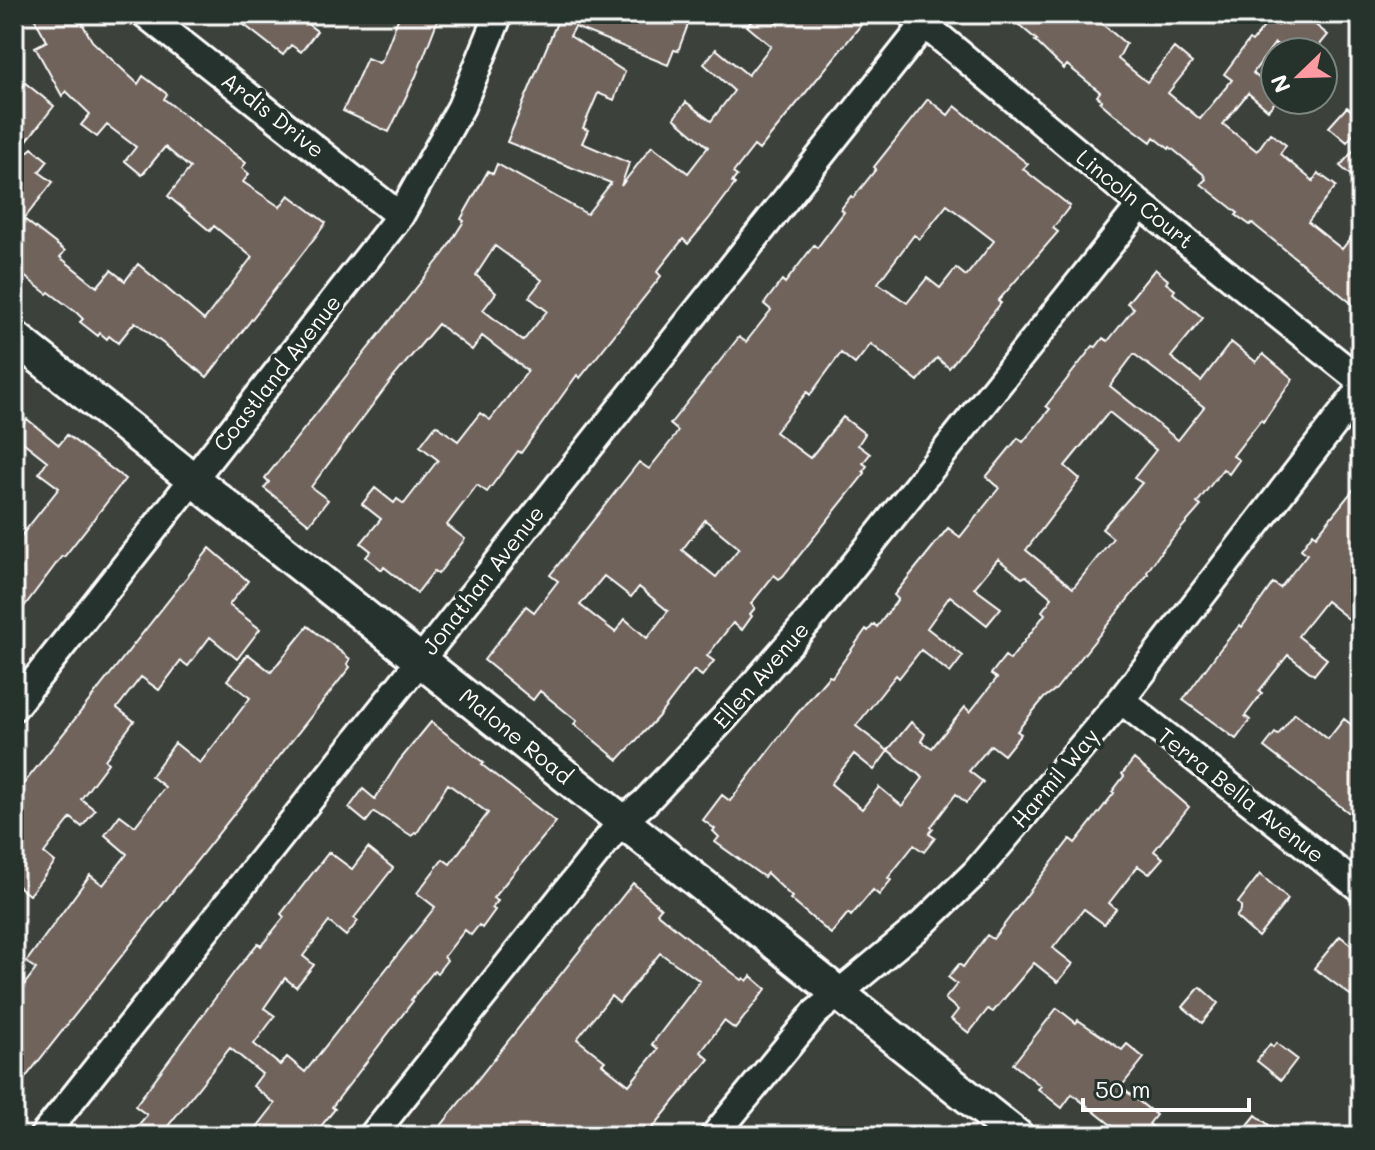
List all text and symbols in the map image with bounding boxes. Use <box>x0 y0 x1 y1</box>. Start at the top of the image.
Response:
north arrow <box>1259 36 1339 116</box>
street label: Ardis Drive <box>216 65 331 164</box>
text: N <box>1264 71 1297 97</box>
street label: Lincoln Court <box>1071 142 1200 255</box>
street label: Coastland Avenue <box>206 288 347 457</box>
street label: Jonathan Avenue <box>415 499 550 660</box>
street label: Ellen Avenue <box>706 615 815 734</box>
street label: Malone Road <box>454 681 579 790</box>
street label: Terra Bella Avenue <box>1152 720 1331 869</box>
street label: Harmil Way <box>1004 722 1105 834</box>
scale bar <box>1083 1062 1249 1112</box>
text: 50 m <box>1095 1073 1151 1104</box>

